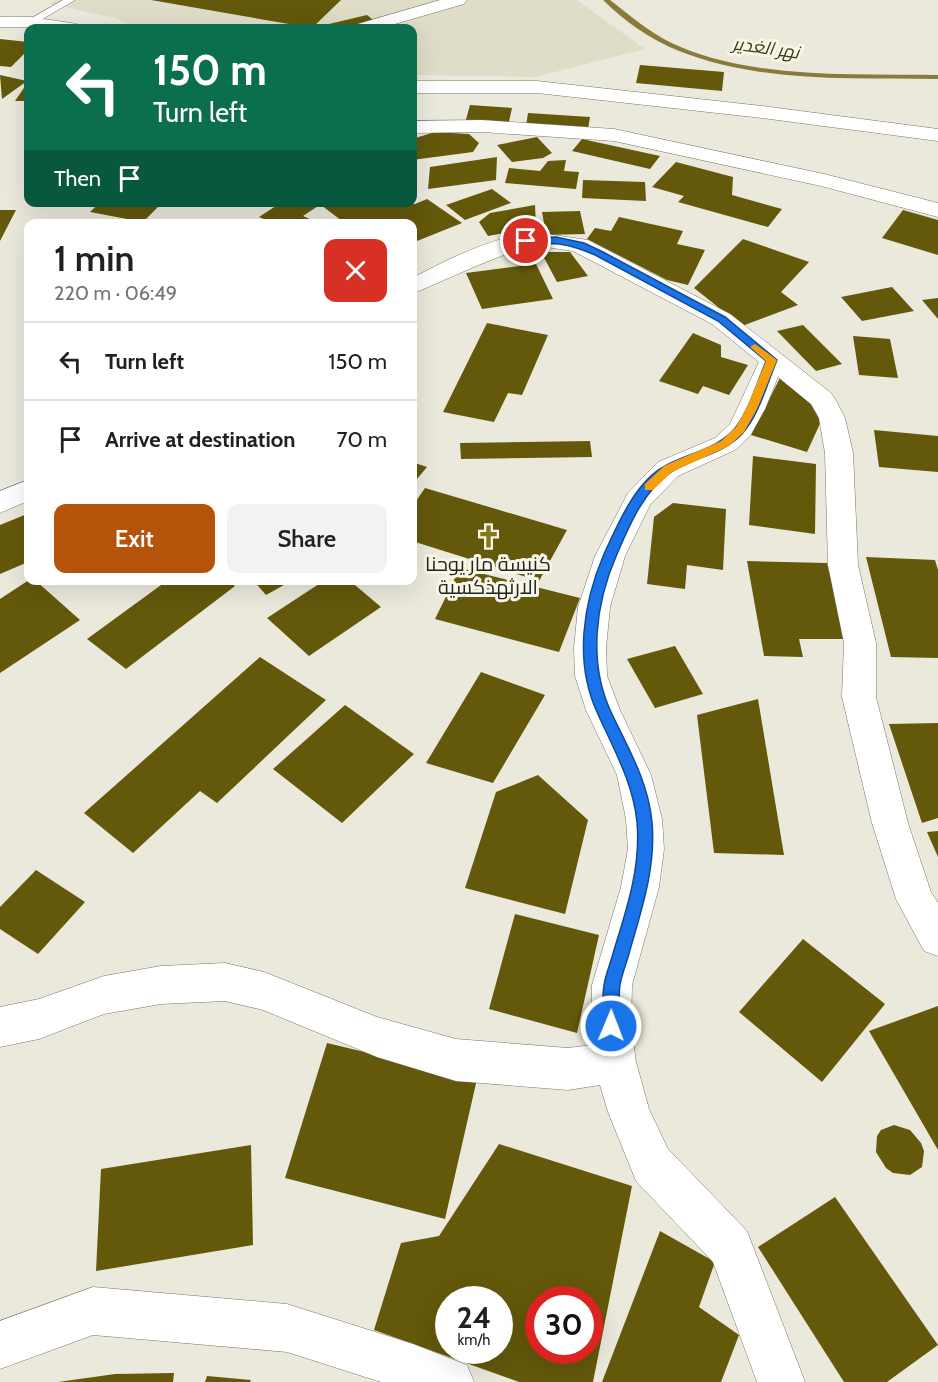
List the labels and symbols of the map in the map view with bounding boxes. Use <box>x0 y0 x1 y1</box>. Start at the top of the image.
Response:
water label: نهر الغدير <box>729 32 803 64</box>
pin <box>500 215 551 266</box>
church icon: كنيسة مار يوحنا الارثهذكسية <box>475 523 501 549</box>
place label: كنيسة مار يوحنا الارثهذكسية <box>425 552 551 600</box>
position arrow <box>579 994 643 1058</box>
speed limit sign: 30 <box>525 1286 603 1364</box>

